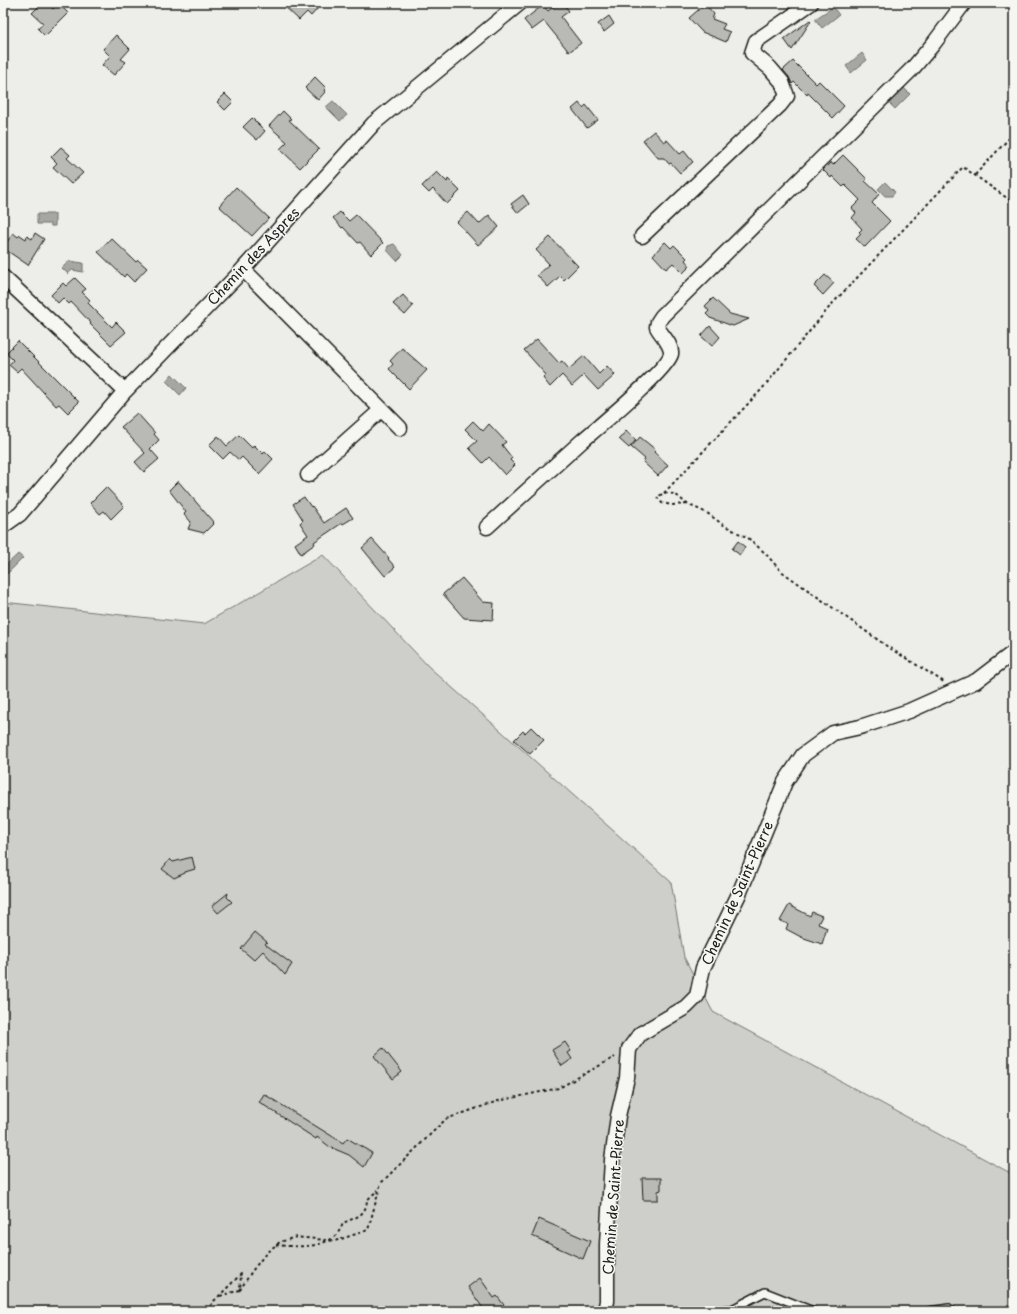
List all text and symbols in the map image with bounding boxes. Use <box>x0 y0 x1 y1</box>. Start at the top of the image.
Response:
street label: Chemin des Aspres <box>202 202 304 310</box>
street label: Chemin de Saint-Pierre <box>696 818 778 968</box>
street label: Chemin de Saint-Pierre <box>597 1119 629 1275</box>

